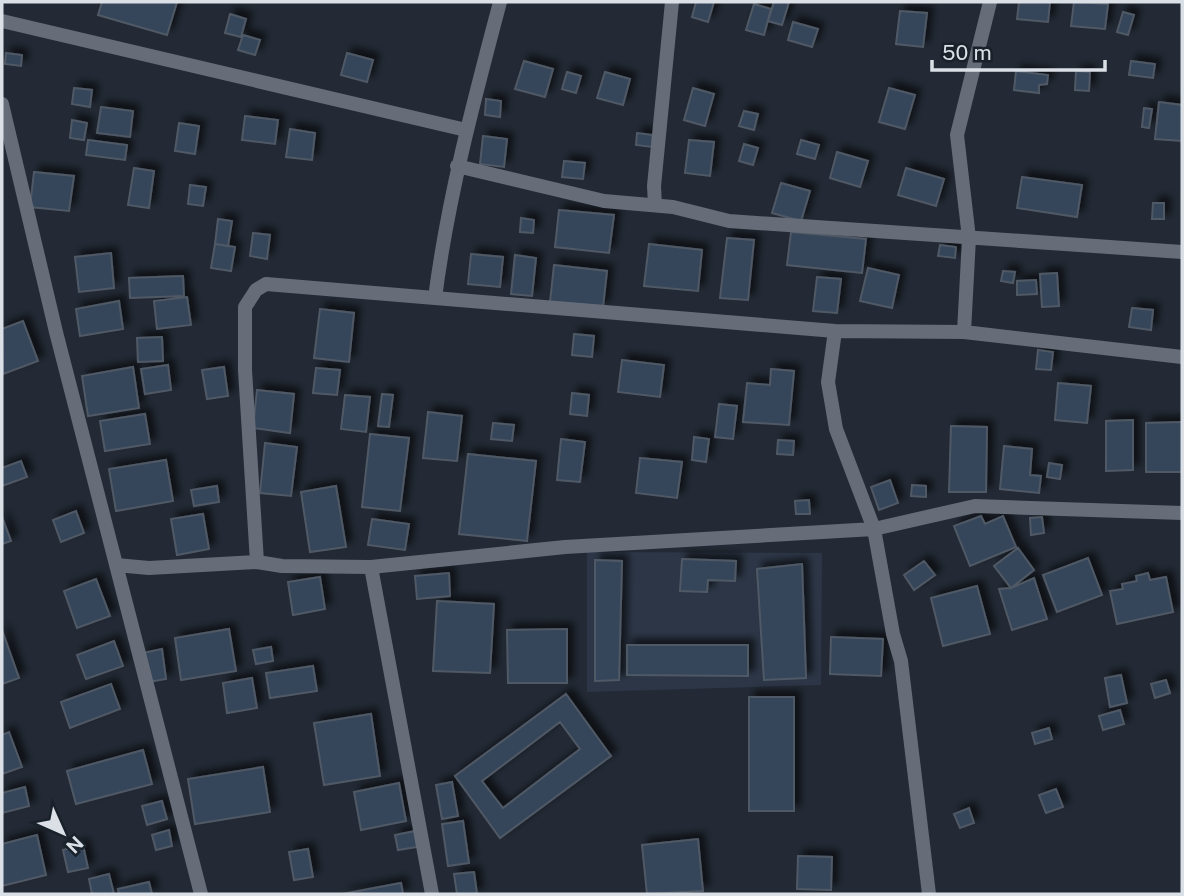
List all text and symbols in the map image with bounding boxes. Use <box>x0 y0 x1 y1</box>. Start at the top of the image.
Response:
scale bar <box>932 28 1105 72</box>
text: 50 m <box>942 40 992 65</box>
north arrow <box>28 798 98 868</box>
text: N <box>62 832 88 858</box>

